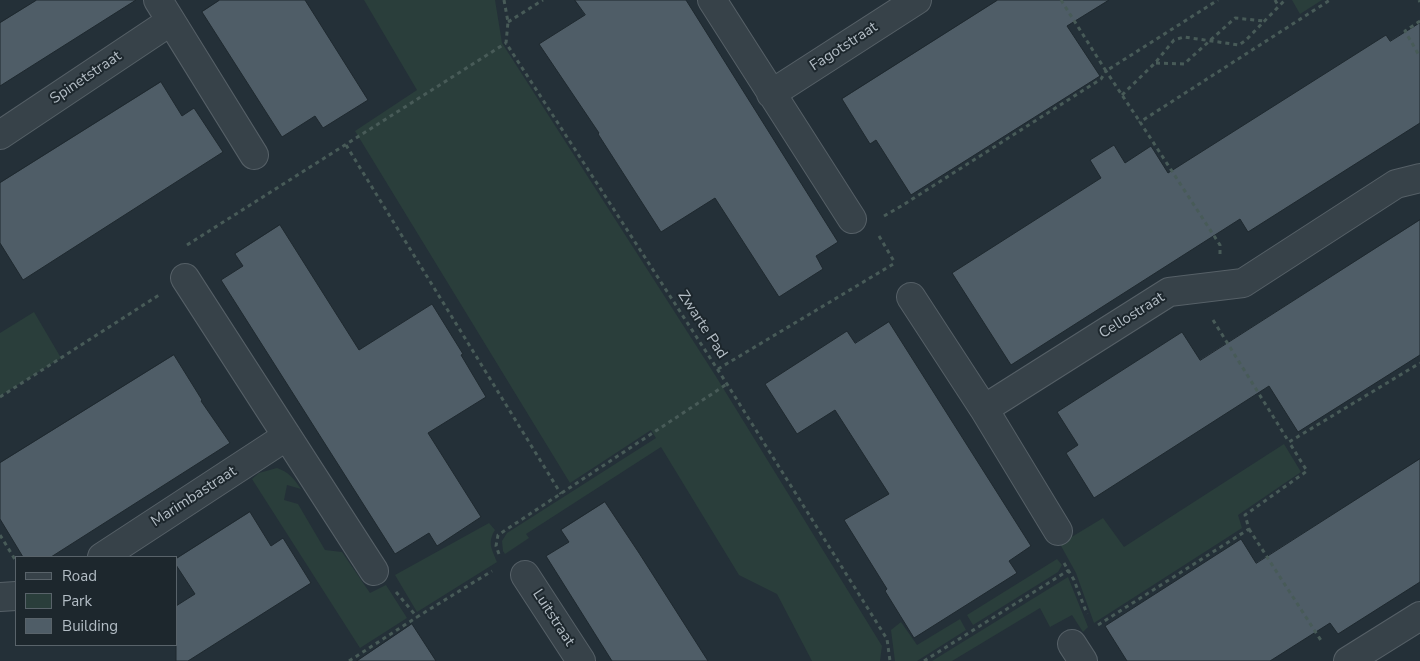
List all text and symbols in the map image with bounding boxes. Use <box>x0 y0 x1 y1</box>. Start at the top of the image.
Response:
street label: Fagotstraat <box>807 18 881 76</box>
street label: Spinetstraat <box>47 48 125 108</box>
street label: Zwarte Pad <box>673 288 731 362</box>
street label: Cellostraat <box>1096 289 1168 343</box>
street label: Marimbastraat <box>148 463 240 531</box>
legend <box>15 556 178 646</box>
text: Road <box>62 566 97 586</box>
street label: Luitstraat <box>528 586 578 650</box>
text: Park <box>62 591 92 611</box>
text: Building <box>62 616 118 636</box>

